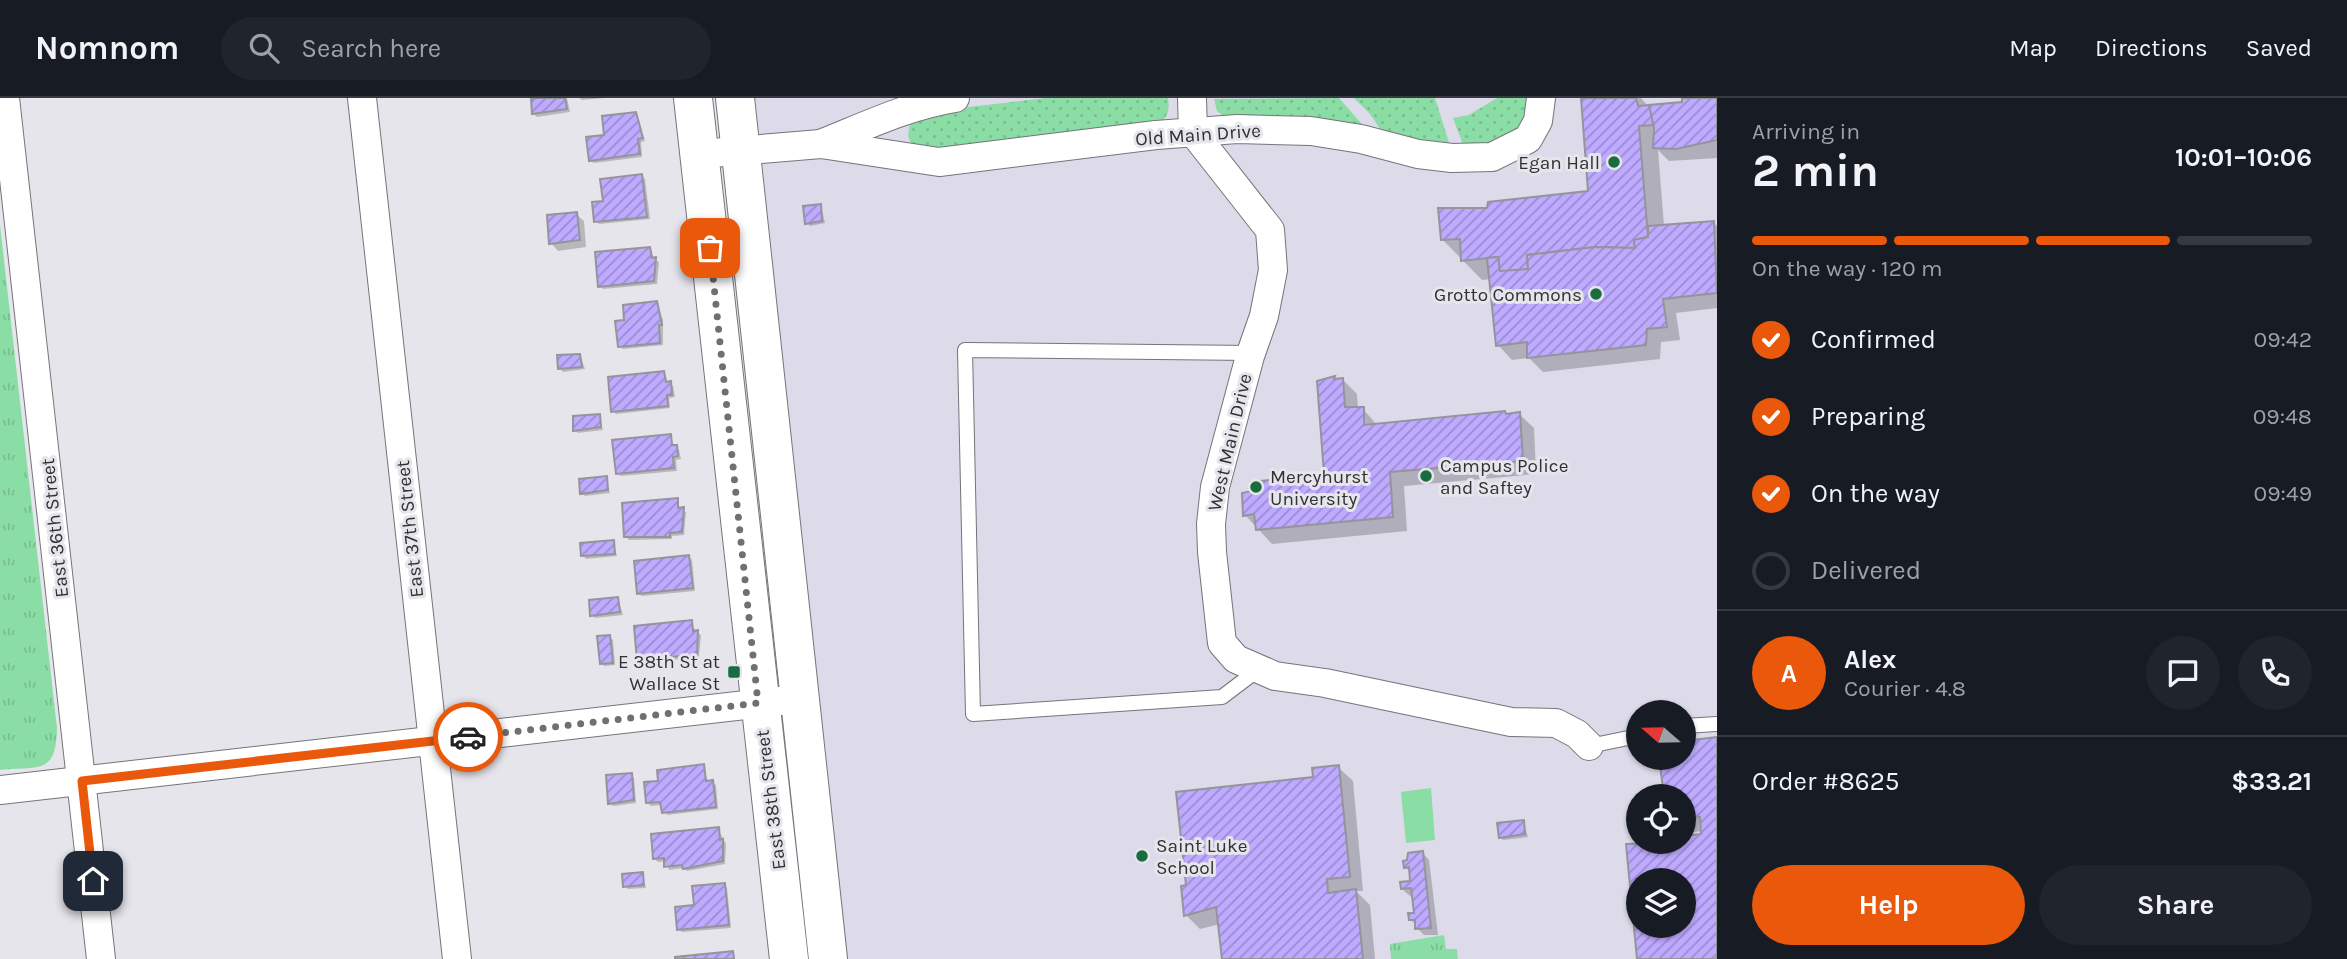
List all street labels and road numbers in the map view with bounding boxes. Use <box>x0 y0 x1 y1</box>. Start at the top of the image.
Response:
street label: Old Main Drive <box>1134 120 1262 150</box>
street label: West Main Drive <box>1203 371 1256 513</box>
street label: East 36th Street <box>37 457 73 599</box>
street label: East 37th Street <box>392 459 428 599</box>
street label: East 38th Street <box>751 729 790 871</box>

